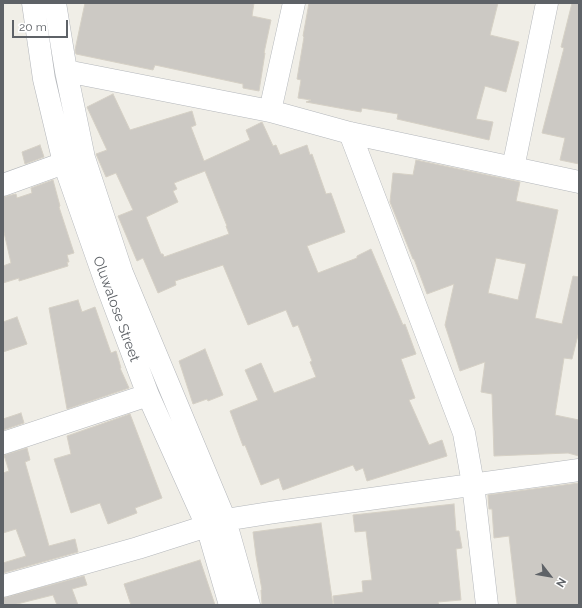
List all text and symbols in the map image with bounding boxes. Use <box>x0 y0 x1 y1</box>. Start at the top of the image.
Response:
scale bar <box>14 12 70 38</box>
text: 20 m <box>19 20 47 34</box>
street label: Oluwalose Street <box>89 254 143 364</box>
north arrow <box>530 556 570 596</box>
text: N <box>553 575 568 589</box>

